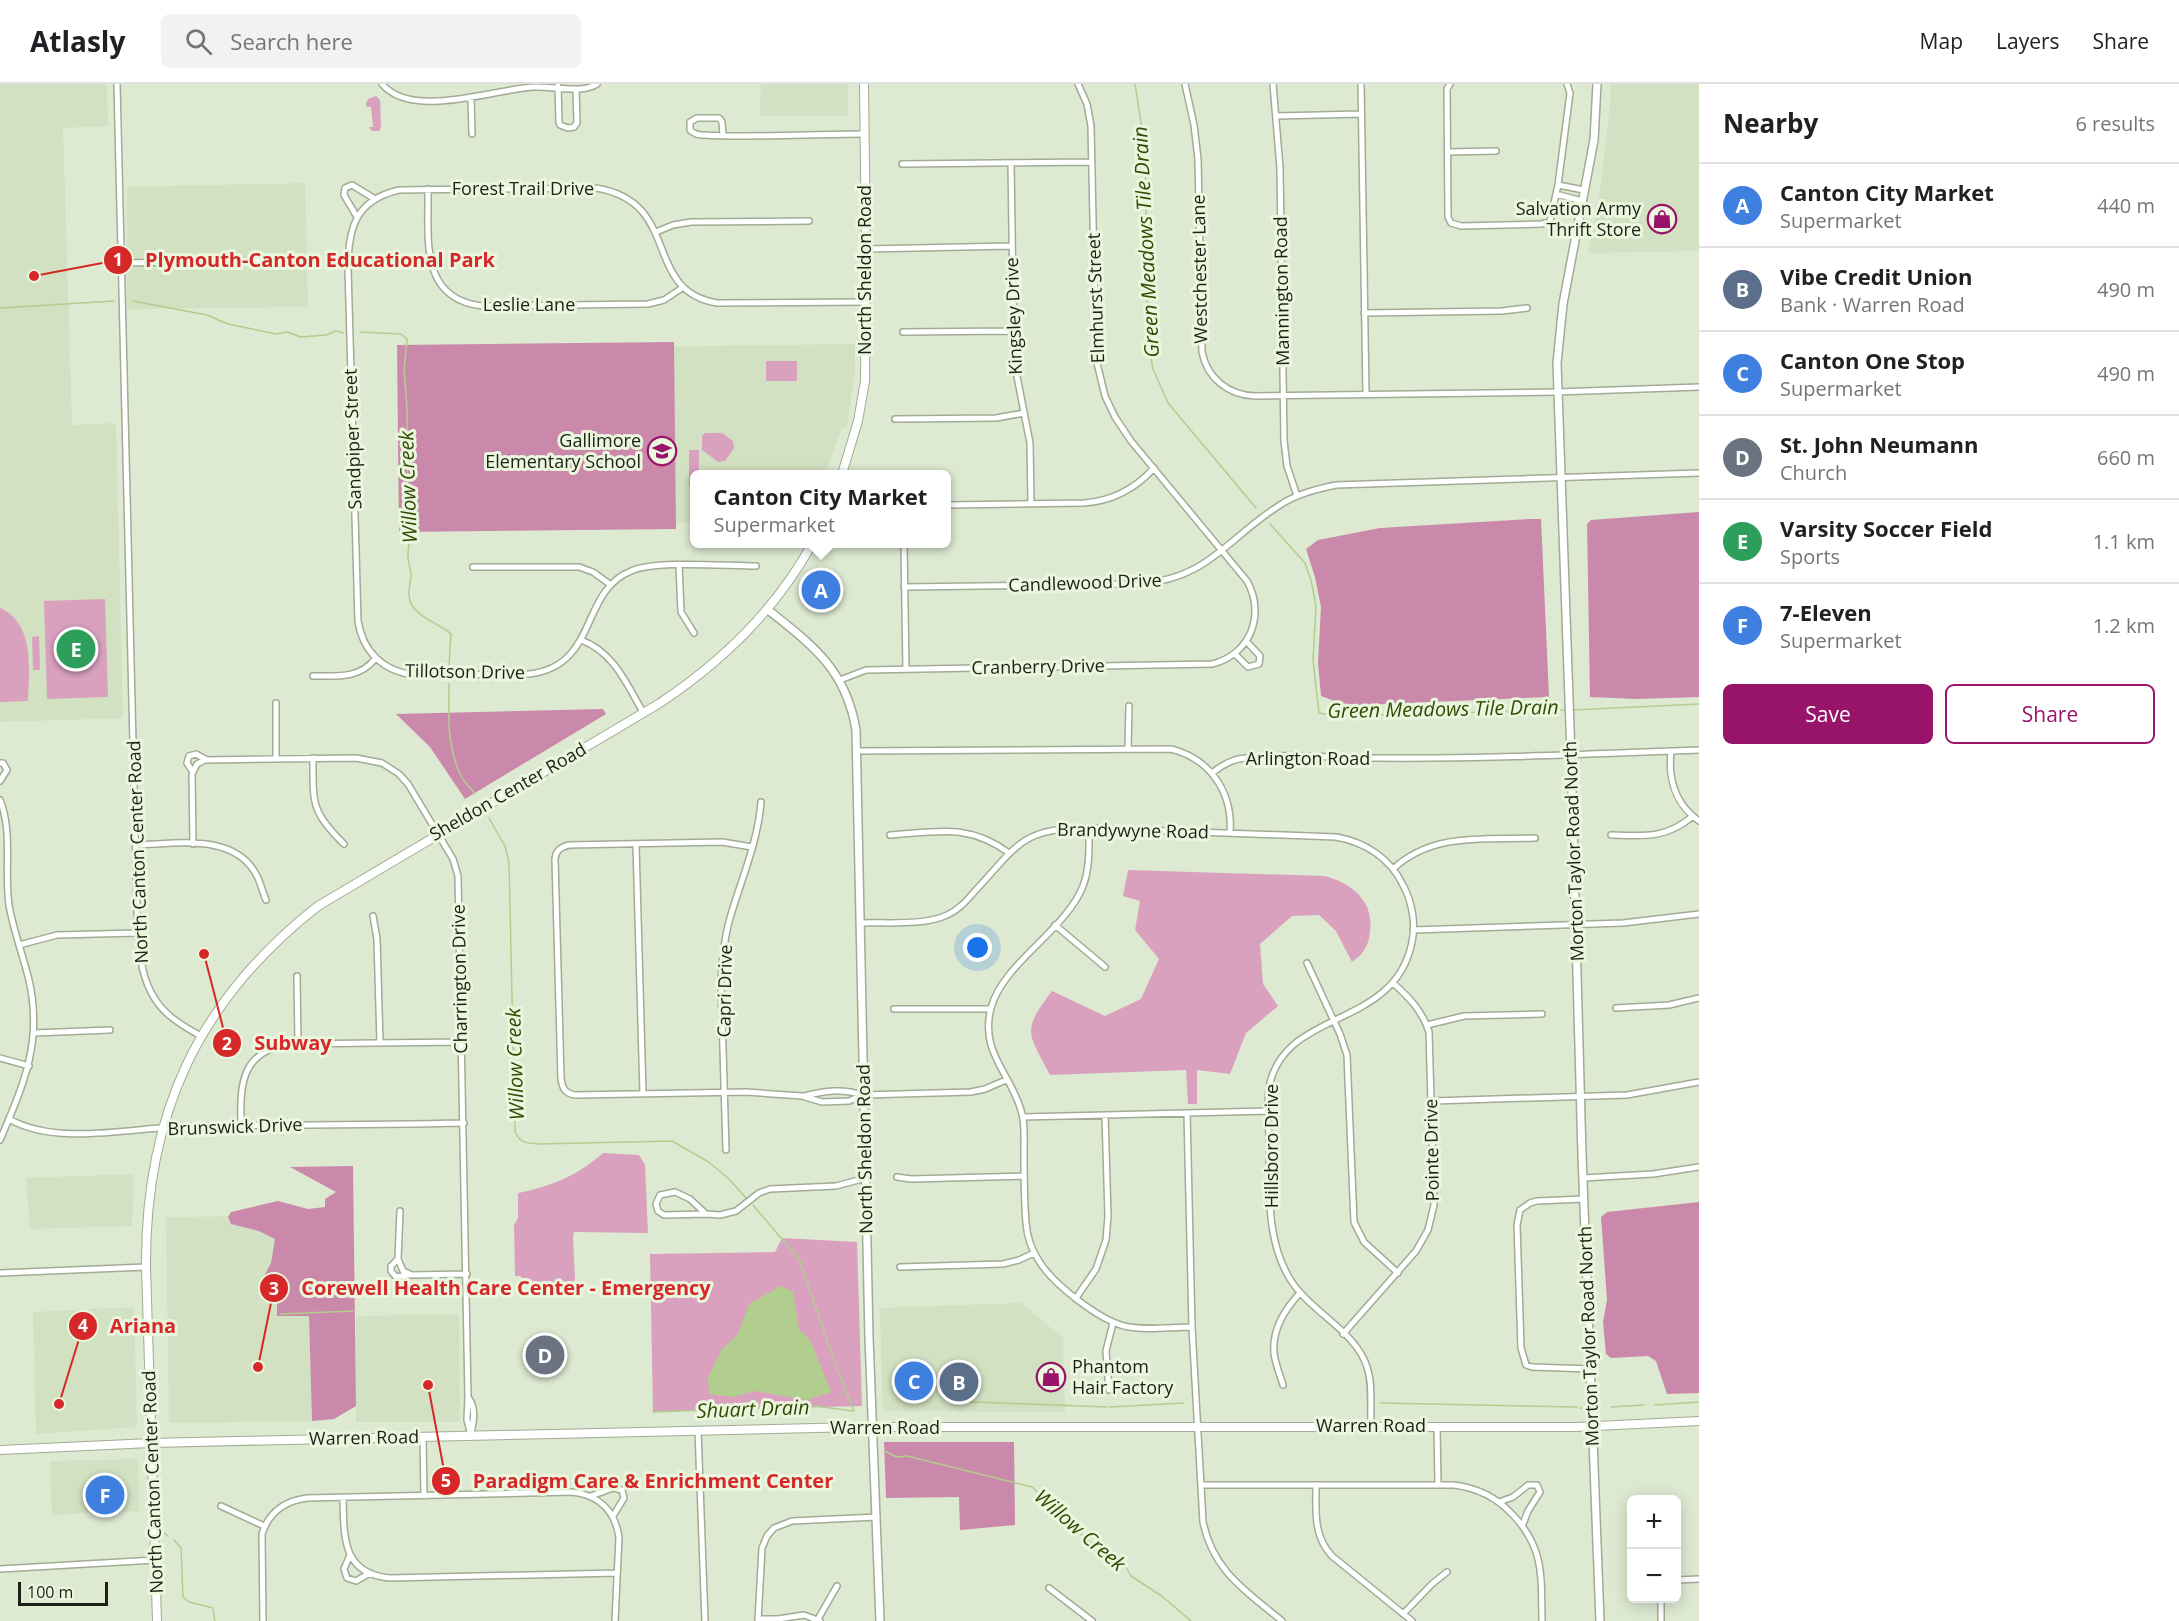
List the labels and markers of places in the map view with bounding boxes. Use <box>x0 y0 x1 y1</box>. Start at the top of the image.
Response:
place label: Salvation Army Thrift Store <box>1516 196 1642 241</box>
shop icon: Salvation Army Thrift Store <box>1646 203 1678 235</box>
callout: Plymouth-Canton Educational Park <box>103 241 507 279</box>
place label: Gallimore Elementary School <box>485 428 641 473</box>
school or university icon: Gallimore Elementary School <box>646 435 678 467</box>
pin: A <box>802 568 840 612</box>
pin: E <box>56 626 96 672</box>
callout: Subway <box>212 1024 343 1062</box>
callout: Corewell Health Care Center - Emergency <box>259 1269 722 1307</box>
callout: Ariana <box>68 1307 189 1345</box>
pin: D <box>526 1332 564 1378</box>
place label: Phantom Hair Factory <box>1072 1354 1174 1399</box>
pin: C <box>894 1358 934 1404</box>
pin: B <box>940 1360 978 1404</box>
shop icon: Phantom Hair Factory <box>1035 1361 1067 1393</box>
callout: Paradigm Care & Enrichment Center <box>431 1462 846 1500</box>
pin: F <box>86 1472 124 1518</box>

